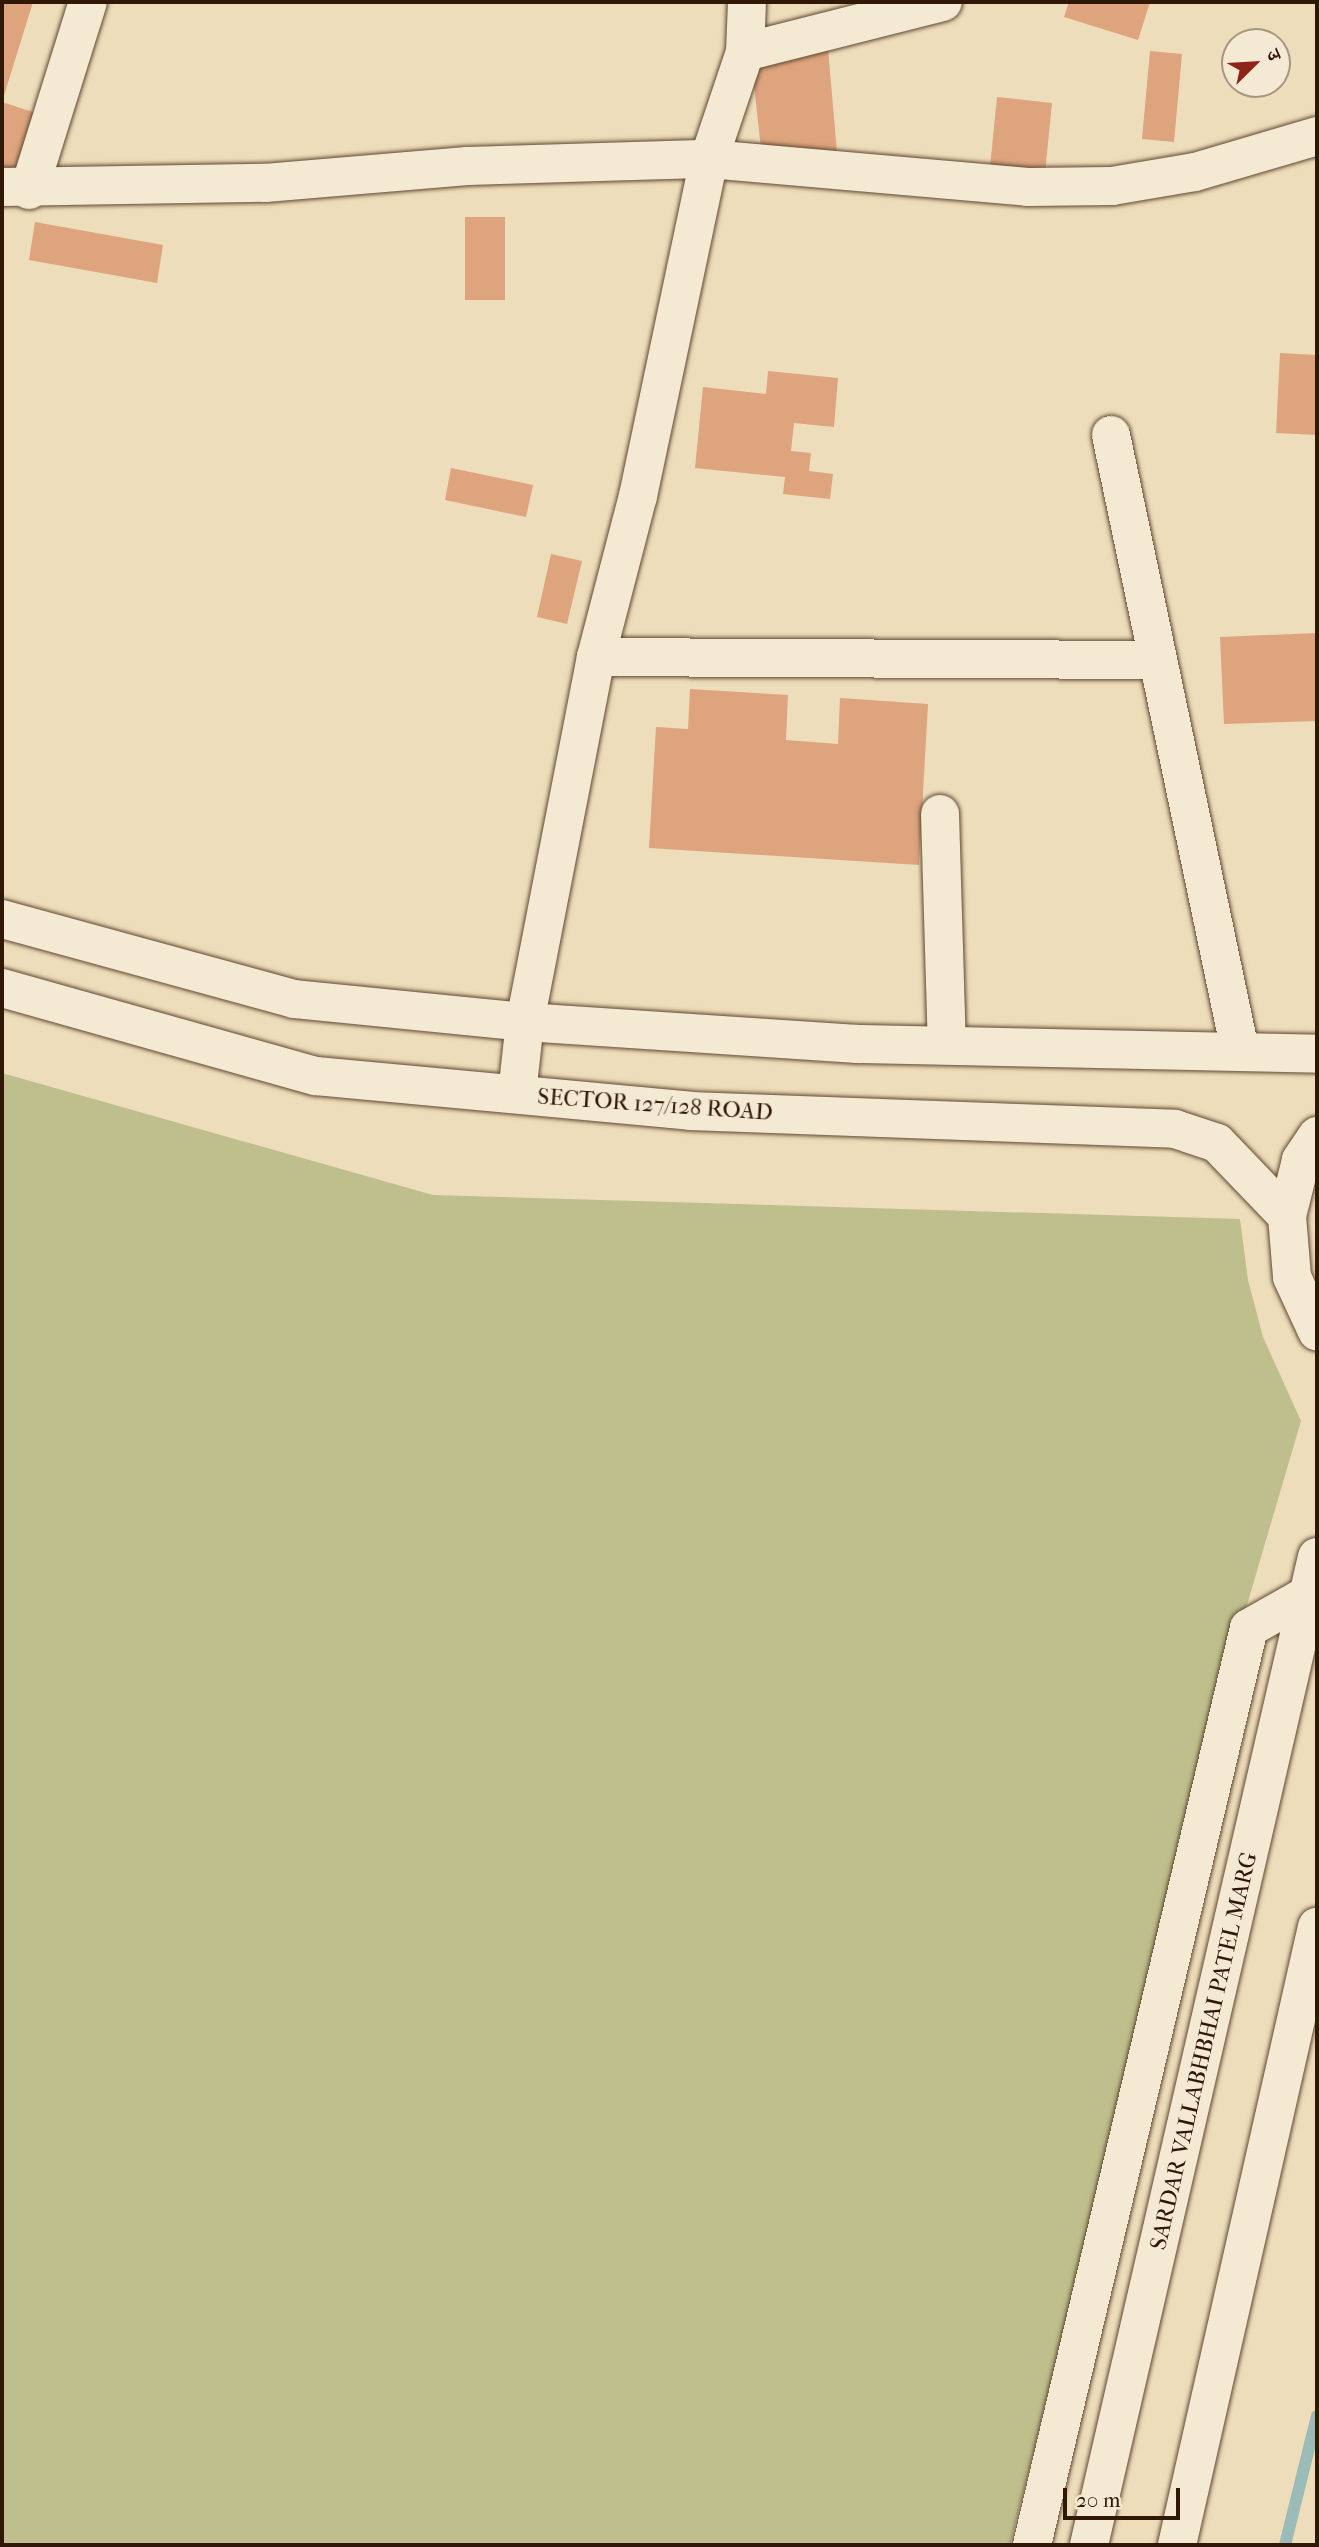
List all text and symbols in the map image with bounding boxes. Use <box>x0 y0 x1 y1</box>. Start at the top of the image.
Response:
north arrow <box>1221 28 1291 98</box>
text: उ <box>1261 46 1285 64</box>
street label: SECTOR 127/128 ROAD <box>536 1083 774 1127</box>
street label: SARDAR VALLABHBHAI PATEL MARG <box>1145 1849 1263 2253</box>
scale bar <box>1067 2474 1184 2518</box>
text: 20 m <box>1076 2488 1120 2512</box>

